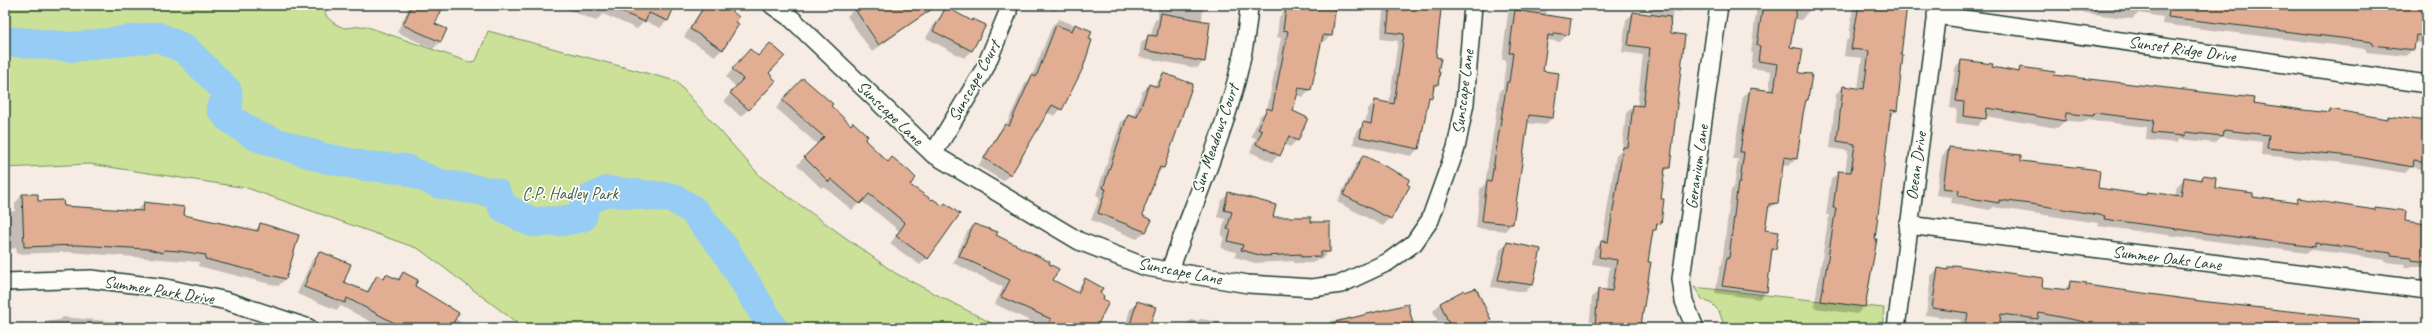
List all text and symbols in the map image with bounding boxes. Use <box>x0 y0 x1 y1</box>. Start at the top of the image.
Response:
street label: Sunset Ridge Drive <box>2127 31 2238 67</box>
street label: Sunscape Court <box>943 35 1006 125</box>
street label: Sunscape Lane <box>1447 47 1479 135</box>
street label: Sunscape Lane <box>852 76 929 151</box>
street label: Sun Meadows Court <box>1186 79 1244 196</box>
street label: Geranium Lane <box>1681 122 1713 210</box>
street label: Ocean Drive <box>1901 129 1931 202</box>
park label: C.P. Hadley Park <box>522 183 619 204</box>
street label: Summer Oaks Lane <box>2111 241 2224 275</box>
street label: Sunscape Lane <box>1136 253 1225 290</box>
street label: Summer Park Drive <box>103 271 217 309</box>

